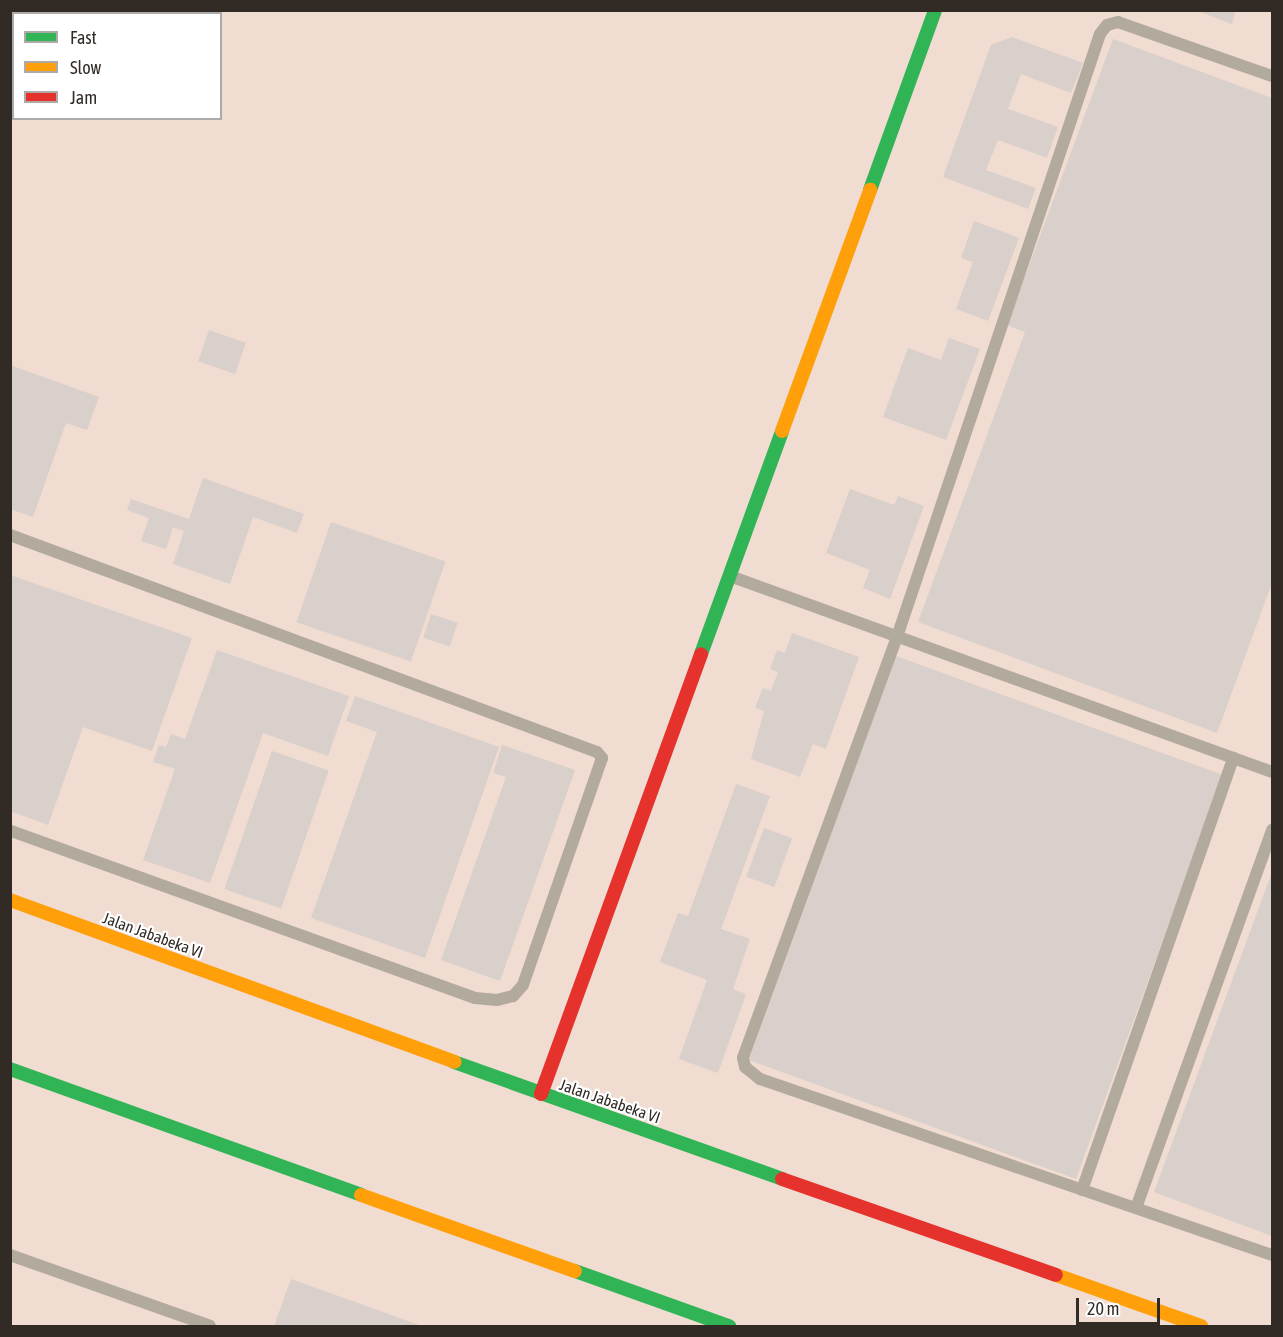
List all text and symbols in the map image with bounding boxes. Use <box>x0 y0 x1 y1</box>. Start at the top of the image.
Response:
legend <box>12 12 222 120</box>
text: Fast <box>70 27 97 48</box>
text: Slow <box>70 57 101 78</box>
text: Jam <box>70 87 97 108</box>
street label: Jalan Jababeka VI <box>100 908 206 962</box>
street label: Jalan Jababeka VI <box>557 1075 663 1127</box>
scale bar <box>1079 1286 1163 1324</box>
text: 20 m <box>1087 1298 1119 1319</box>

